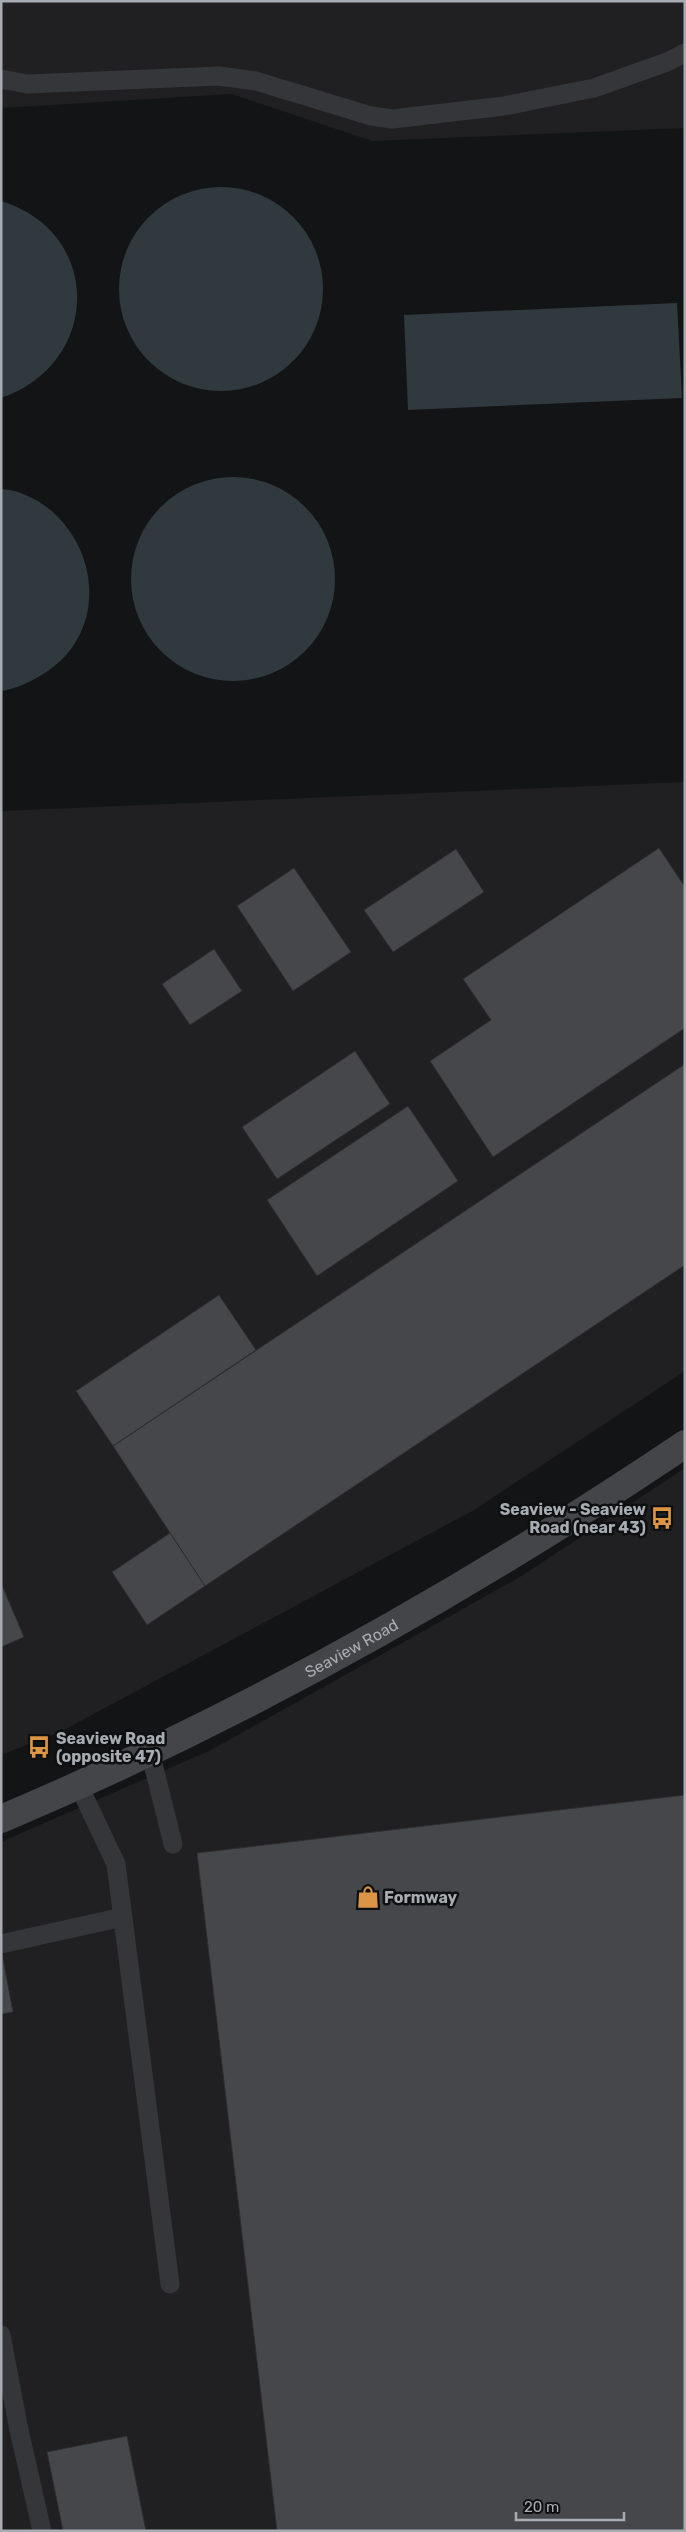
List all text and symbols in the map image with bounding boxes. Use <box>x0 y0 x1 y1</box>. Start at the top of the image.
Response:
place label: Seaview - Seaview Road (near 43) <box>500 1500 647 1537</box>
bus stop icon: Seaview - Seaview Road (near 43) <box>649 1505 675 1531</box>
street label: Seaview Road <box>302 1615 401 1682</box>
place label: Seaview Road (opposite 47) <box>56 1729 165 1766</box>
bus stop icon: Seaview Road (opposite 47) <box>26 1734 52 1760</box>
shop icon: Formway <box>355 1884 381 1910</box>
place label: Formway <box>384 1888 458 1907</box>
scale bar <box>516 2490 624 2522</box>
text: 20 m <box>524 2498 559 2516</box>

